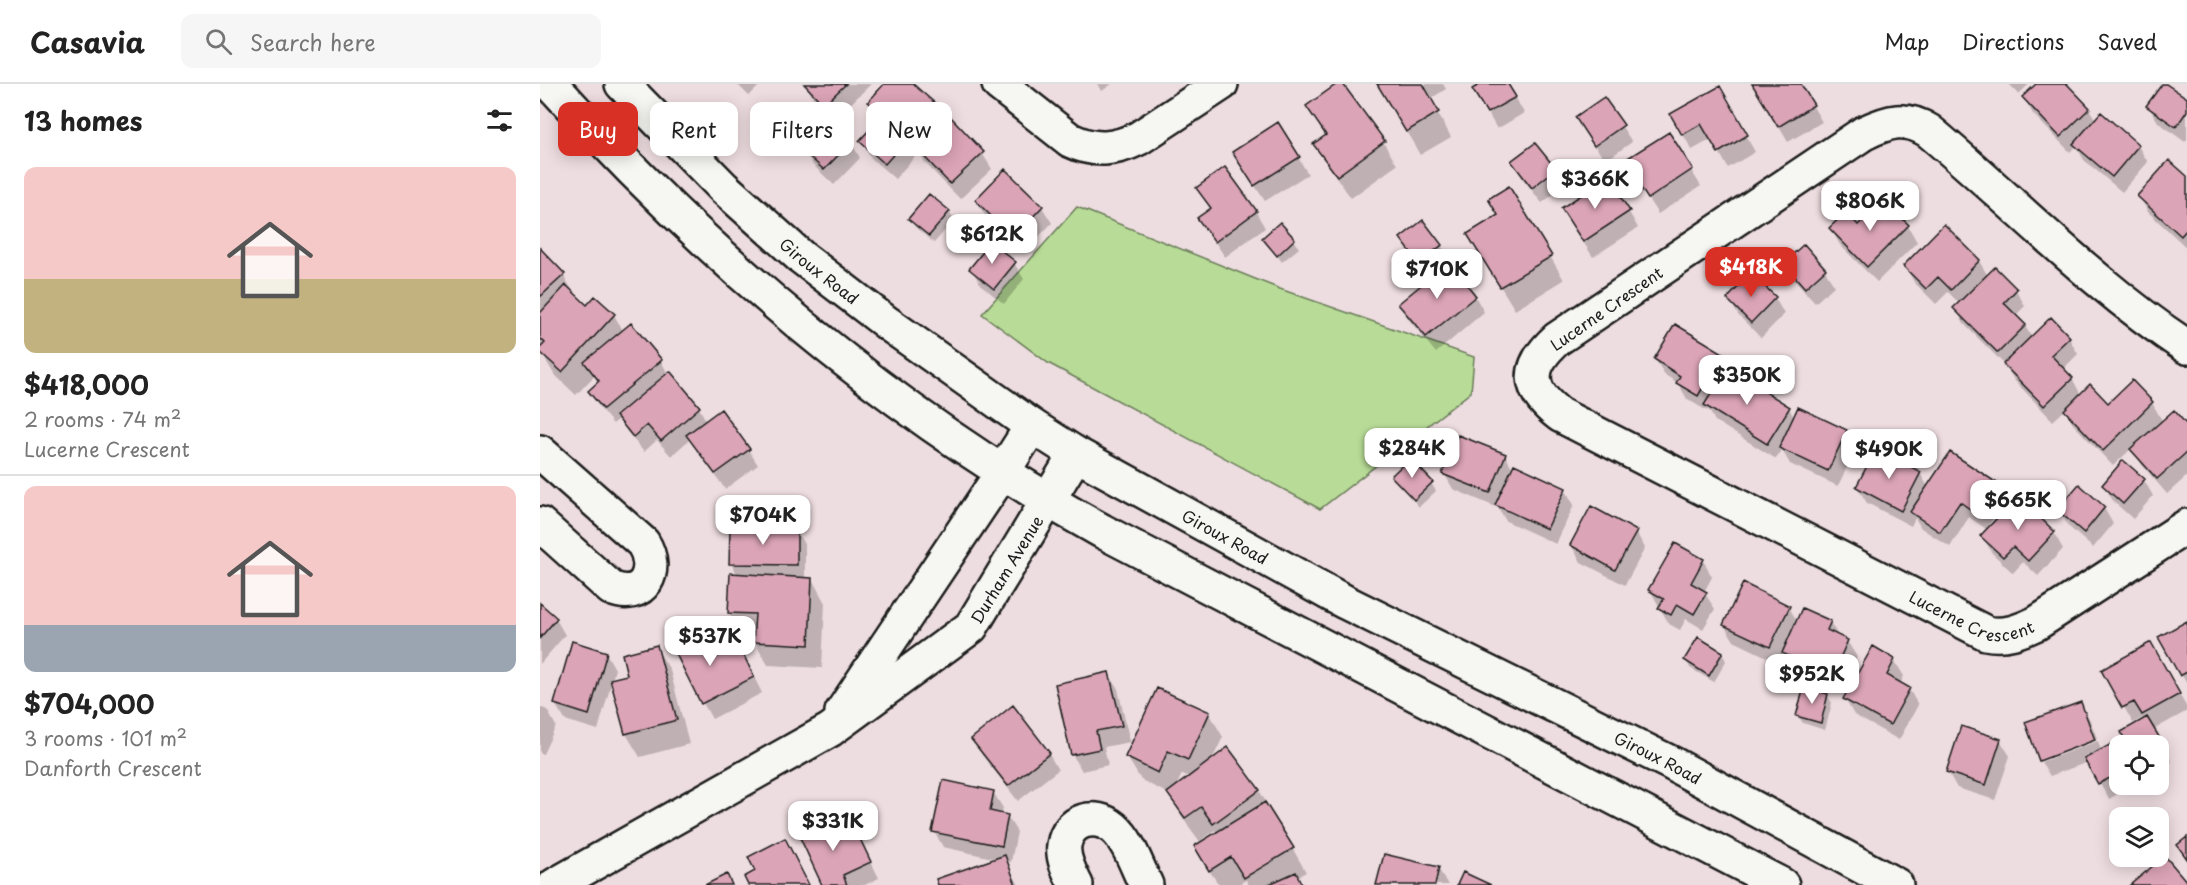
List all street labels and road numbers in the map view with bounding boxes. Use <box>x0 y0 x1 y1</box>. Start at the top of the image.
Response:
street label: Giroux Road <box>775 232 864 309</box>
street label: Lucerne Crescent <box>1545 260 1668 356</box>
street label: Giroux Road <box>1178 503 1273 570</box>
street label: Durham Avenue <box>964 510 1048 628</box>
street label: Lucerne Crescent <box>1905 584 2038 646</box>
street label: Giroux Road <box>1610 725 1706 790</box>

